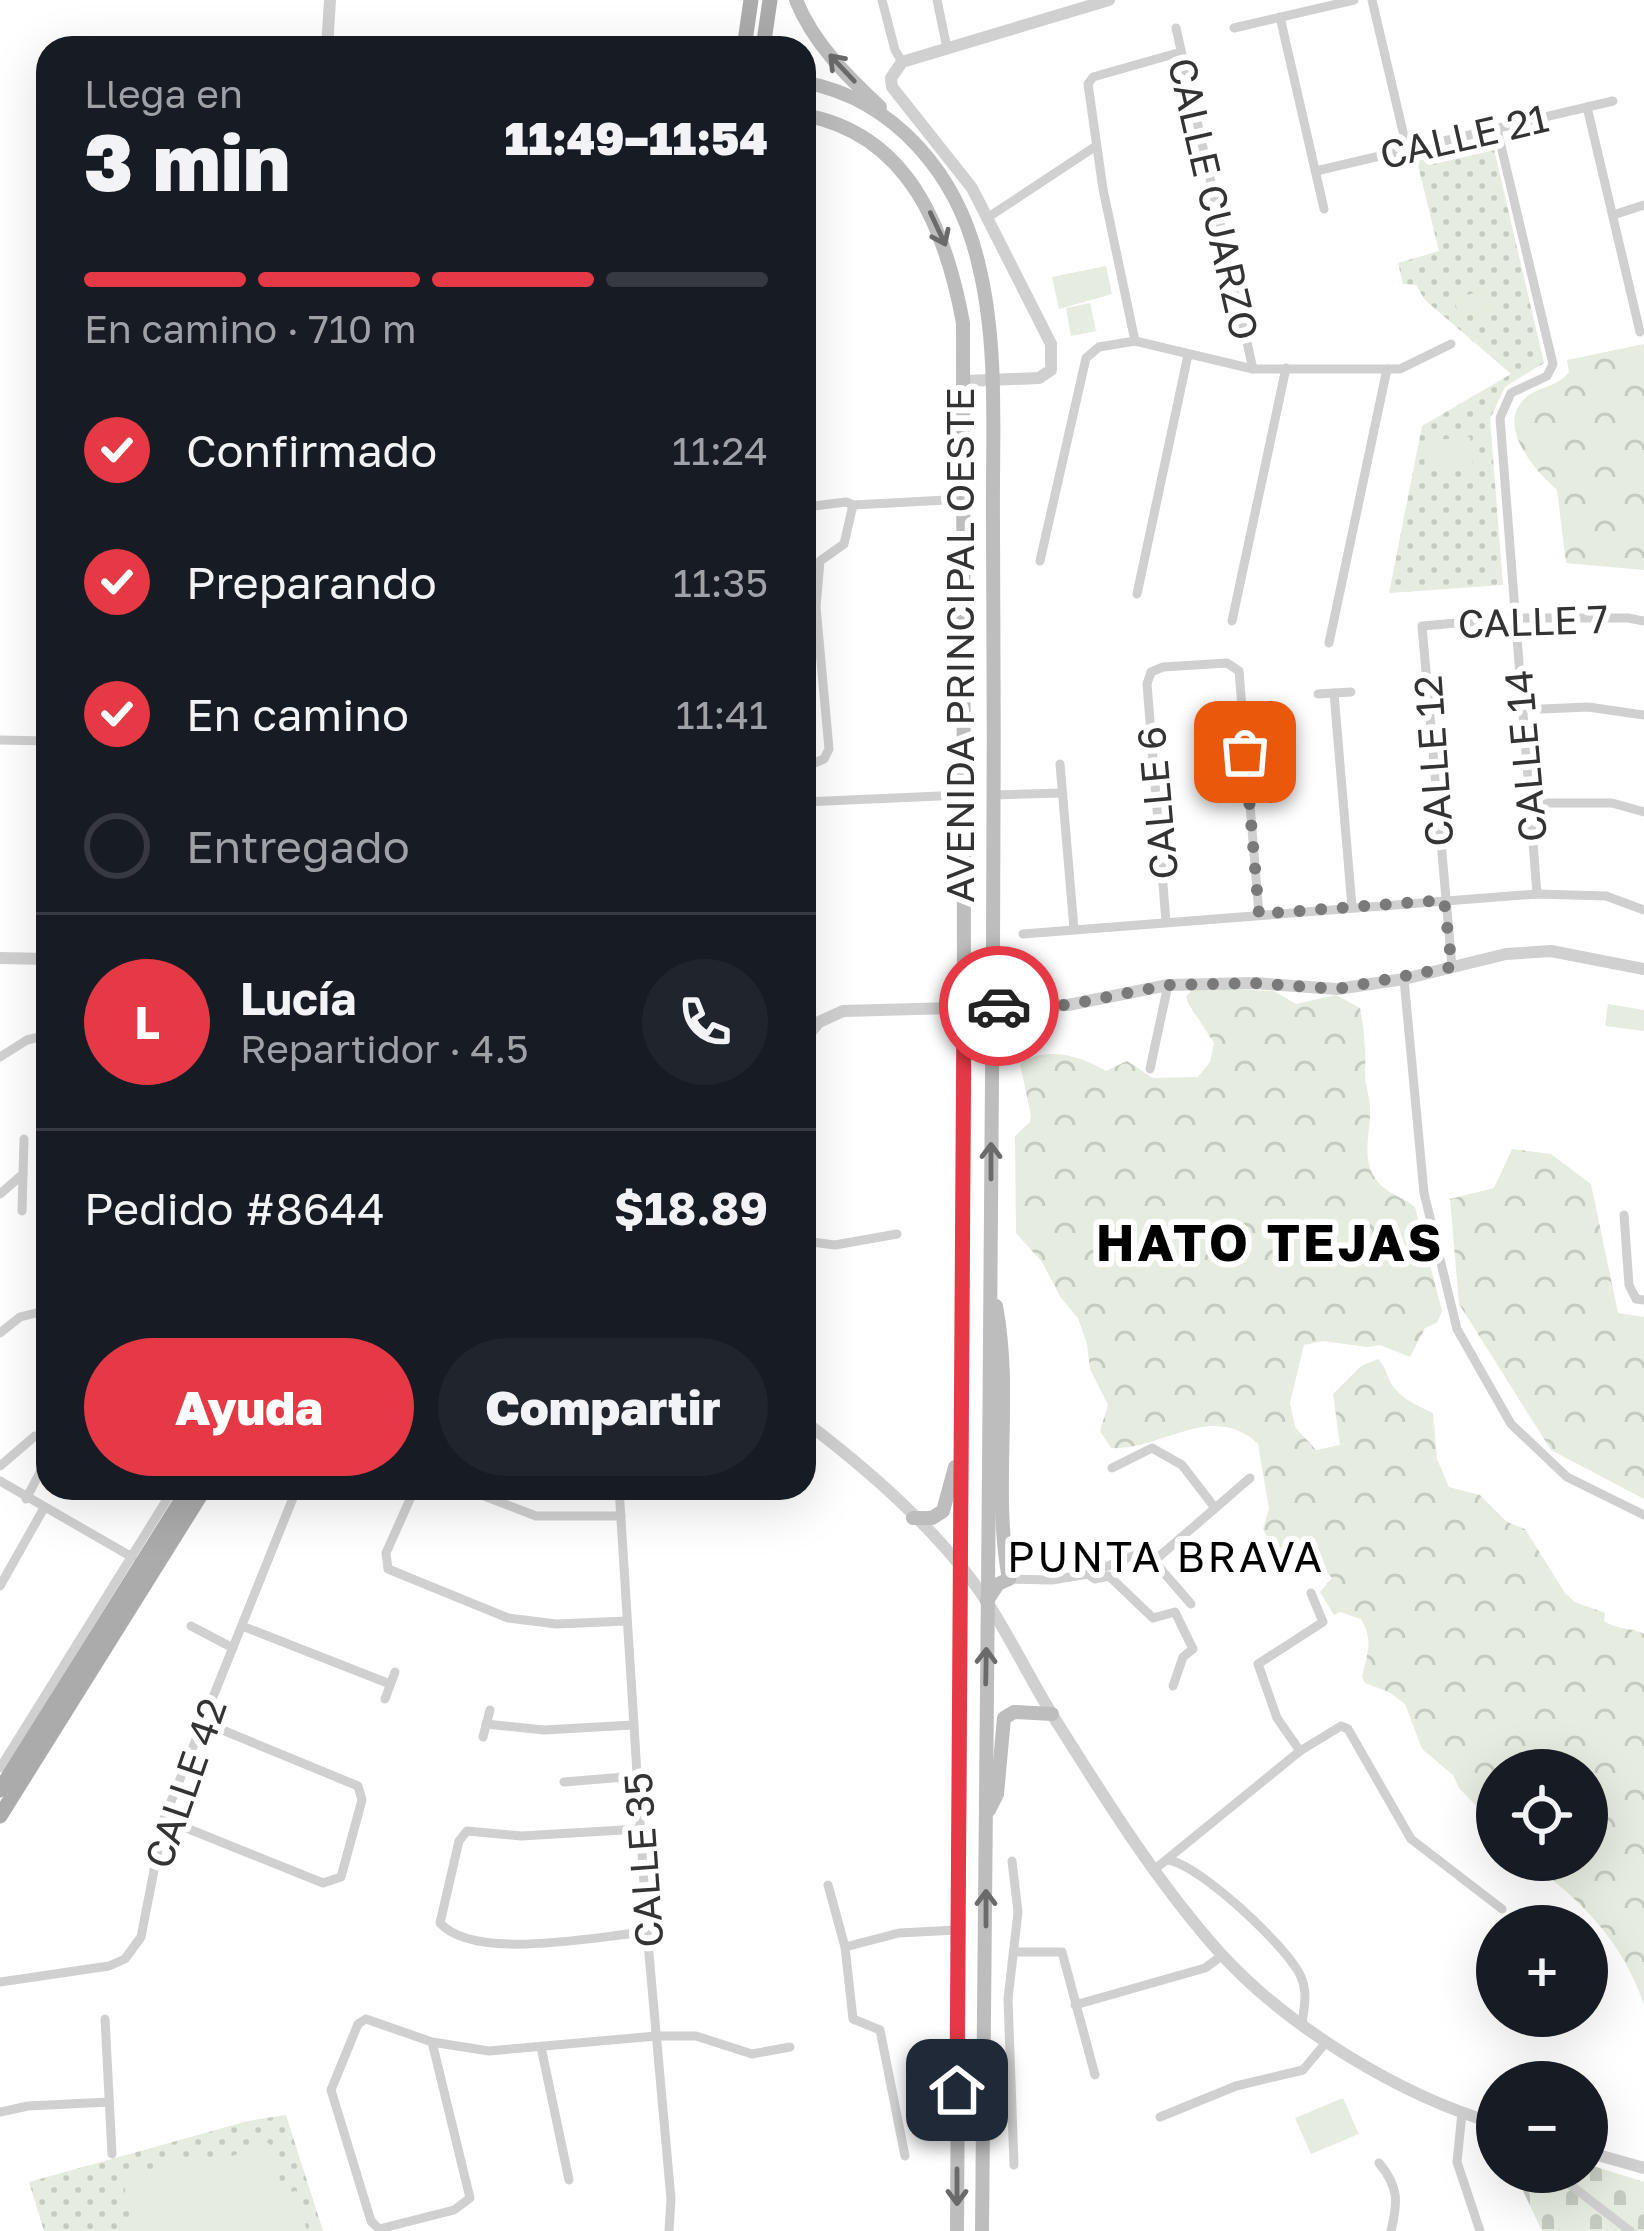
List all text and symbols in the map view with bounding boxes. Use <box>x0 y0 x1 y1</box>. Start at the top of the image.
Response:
street label: CALLE CUARZO <box>1159 53 1269 345</box>
one-way arrow <box>829 54 857 84</box>
text: Llega en <box>84 70 243 117</box>
street label: CALLE 21 <box>1375 94 1553 178</box>
text: 11:49–11:54 <box>504 111 768 165</box>
text: 3 min <box>84 115 290 208</box>
one-way arrow <box>928 210 950 246</box>
text: En camino · 710 m <box>84 305 416 352</box>
street label: AVENIDA PRINCIPAL OESTE <box>936 387 983 903</box>
icon: check <box>84 417 150 483</box>
text: Confirmado <box>186 423 437 477</box>
text: 11:24 <box>672 427 768 474</box>
icon: check <box>84 549 150 615</box>
text: Preparando <box>186 555 437 609</box>
text: 11:35 <box>673 559 768 606</box>
street label: CALLE 7 <box>1457 595 1609 647</box>
street label: CALLE 14 <box>1494 668 1556 844</box>
street label: CALLE 12 <box>1404 674 1462 848</box>
icon: check <box>84 681 150 747</box>
text: En camino <box>186 687 409 741</box>
text: 11:41 <box>676 691 768 738</box>
pin <box>1194 701 1296 803</box>
icon: bag <box>1212 719 1278 785</box>
street label: CALLE 6 <box>1127 725 1187 881</box>
text: Entregado <box>186 819 410 873</box>
courier <box>939 946 1059 1066</box>
button: phone <box>642 959 768 1085</box>
text: Lucía <box>240 971 356 1025</box>
icon: car <box>966 973 1032 1039</box>
text: L <box>134 995 160 1049</box>
text: Repartidor · 4.5 <box>240 1025 529 1072</box>
one-way arrow <box>980 1142 1002 1181</box>
text: Pedido #8644 <box>84 1181 385 1235</box>
text: $18.89 <box>614 1181 768 1235</box>
district label: HATO TEJAS <box>1096 1211 1444 1272</box>
button: Ayuda <box>84 1338 414 1476</box>
button: Compartir <box>438 1338 768 1476</box>
district label: PUNTA BRAVA <box>1007 1531 1325 1581</box>
one-way arrow <box>975 1647 997 1686</box>
street label: CALLE 42 <box>134 1692 236 1874</box>
map controls <box>1476 1749 1608 2193</box>
button: locate <box>1476 1749 1608 1881</box>
street label: CALLE 35 <box>613 1771 673 1949</box>
one-way arrow <box>975 1889 997 1928</box>
button: + <box>1476 1905 1608 2037</box>
pin <box>906 2039 1008 2141</box>
icon: home <box>924 2057 990 2123</box>
button: − <box>1476 2061 1608 2193</box>
one-way arrow <box>946 2167 968 2206</box>

